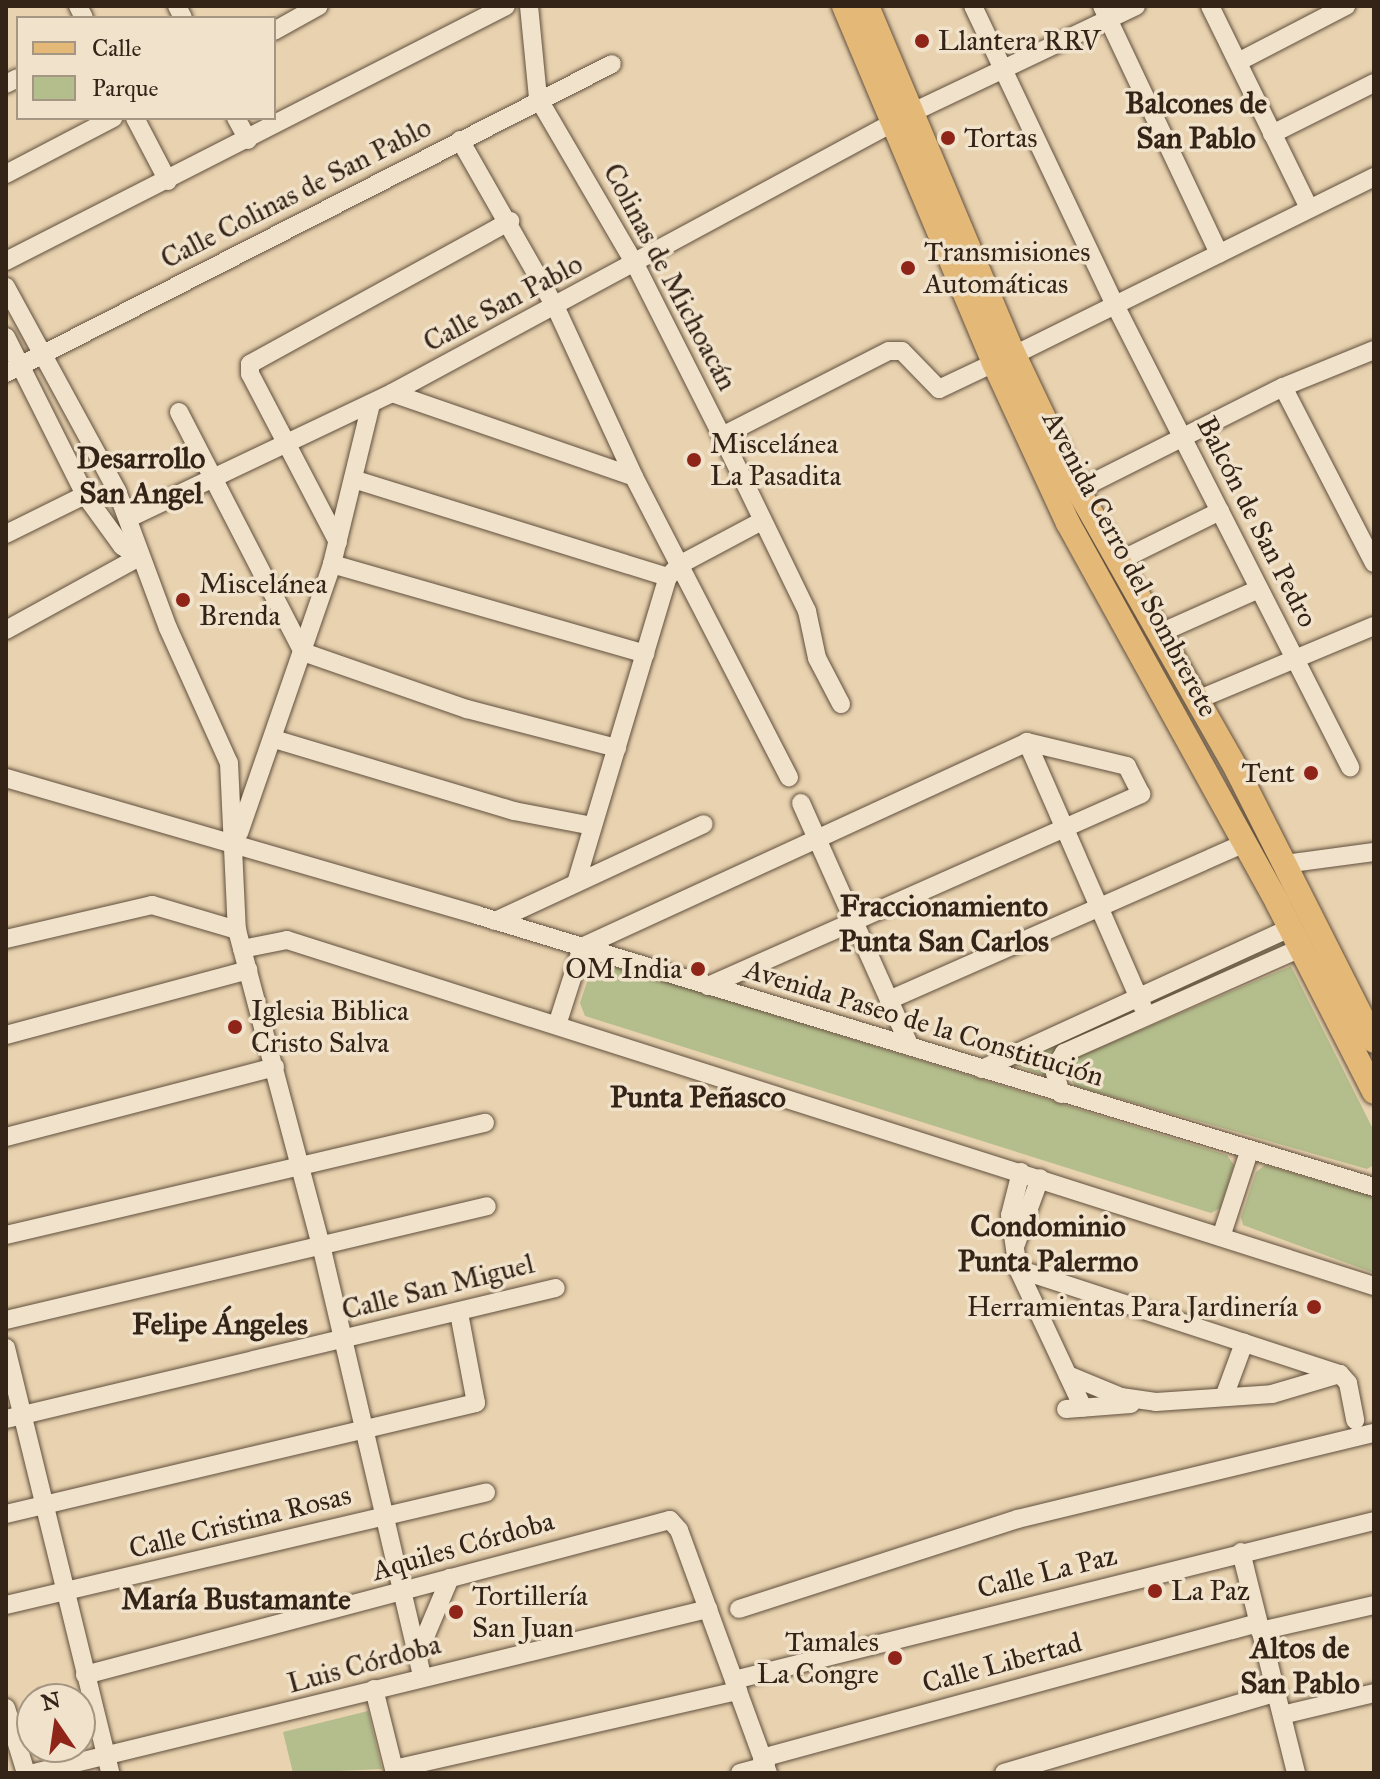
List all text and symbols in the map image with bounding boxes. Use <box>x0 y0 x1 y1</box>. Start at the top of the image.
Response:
legend <box>16 16 276 120</box>
place label: Llantera RRV <box>938 24 1101 58</box>
marker: Llantera RRV <box>913 32 931 50</box>
text: Calle <box>92 33 141 63</box>
text: Parque <box>92 73 159 103</box>
district label: Balcones de San Pablo <box>1125 85 1267 156</box>
street label: Calle Colinas de San Pablo <box>155 110 437 276</box>
place label: Tortas <box>964 121 1038 155</box>
marker: Tortas <box>939 129 957 147</box>
street label: Colinas de Michoacán <box>596 158 744 396</box>
place label: Transmisiones Automáticas <box>924 235 1091 301</box>
street label: Calle San Pablo <box>418 247 588 359</box>
marker: Transmisiones Automáticas <box>899 259 917 277</box>
street label: Avenida Cerro del Sombrerete <box>1035 406 1225 722</box>
street label: Balcón de San Pedro <box>1189 411 1325 633</box>
place label: Miscelánea La Pasadita <box>710 427 841 493</box>
district label: Desarrollo San Angel <box>77 440 205 510</box>
marker: Miscelánea La Pasadita <box>685 451 703 469</box>
place label: Miscelánea Brenda <box>199 567 327 633</box>
marker: Miscelánea Brenda <box>174 591 192 609</box>
place label: Tent <box>1241 756 1295 790</box>
marker: Tent <box>1302 764 1320 782</box>
district label: Fraccionamiento Punta San Carlos <box>839 888 1049 958</box>
place label: OM India <box>565 952 682 986</box>
street label: Avenida Paseo de la Constitución <box>740 952 1108 1094</box>
marker: OM India <box>689 960 707 978</box>
place label: Iglesia Biblica Cristo Salva <box>251 994 409 1060</box>
marker: Iglesia Biblica Cristo Salva <box>226 1018 244 1036</box>
district label: Punta Peñasco <box>610 1079 786 1115</box>
district label: Condominio Punta Palermo <box>958 1208 1138 1278</box>
street label: Calle San Miguel <box>338 1247 538 1327</box>
place label: Herramientas Para Jardinería <box>967 1290 1298 1324</box>
marker: Herramientas Para Jardinería <box>1305 1298 1323 1316</box>
district label: Felipe Ángeles <box>132 1306 308 1342</box>
street label: Calle Cristina Rosas <box>125 1478 355 1566</box>
street label: Aquiles Córdoba <box>368 1504 558 1588</box>
street label: Calle La Paz <box>974 1538 1120 1606</box>
place label: La Paz <box>1171 1574 1250 1608</box>
place label: Tortillería San Juan <box>472 1579 588 1645</box>
district label: María Bustamante <box>121 1581 351 1617</box>
marker: La Paz <box>1146 1582 1164 1600</box>
marker: Tortillería San Juan <box>447 1603 465 1621</box>
place label: Tamales La Congre <box>757 1625 879 1691</box>
street label: Calle Libertad <box>919 1626 1085 1700</box>
street label: Luis Córdoba <box>284 1627 444 1701</box>
district label: Altos de San Pablo <box>1240 1630 1360 1700</box>
marker: Tamales La Congre <box>886 1649 904 1667</box>
north arrow <box>16 1683 96 1763</box>
text: N <box>39 1686 63 1716</box>

